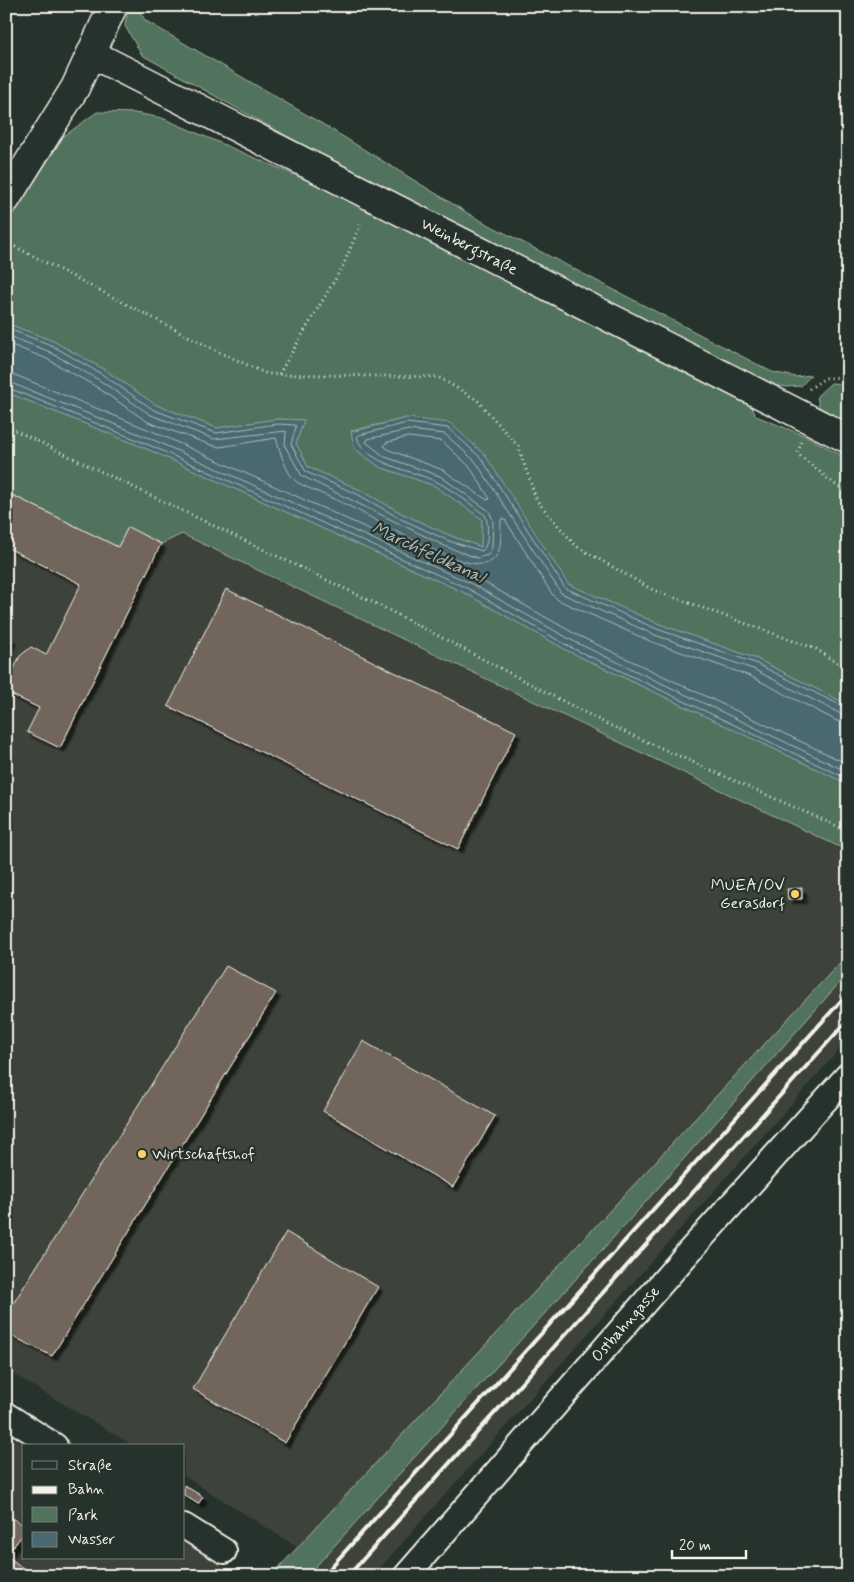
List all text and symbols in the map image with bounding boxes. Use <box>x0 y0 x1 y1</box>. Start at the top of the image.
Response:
street label: Weinbergstraße <box>417 214 521 281</box>
water label: Marchfeldkanal <box>368 516 491 591</box>
place label: MUEA/OV Gerasdorf <box>711 875 785 914</box>
marker: MUEA/OV Gerasdorf <box>789 888 801 900</box>
place label: Wirtschaftshof <box>152 1144 255 1165</box>
marker: Wirtschaftshof <box>136 1148 148 1160</box>
street label: Ostbahngasse <box>587 1281 665 1367</box>
legend <box>22 1444 185 1560</box>
text: Straße <box>68 1456 112 1476</box>
text: Bahn <box>68 1480 105 1500</box>
text: Park <box>68 1506 98 1526</box>
scale bar <box>672 1527 745 1559</box>
text: Wasser <box>68 1530 115 1550</box>
text: 20 m <box>679 1536 711 1556</box>

